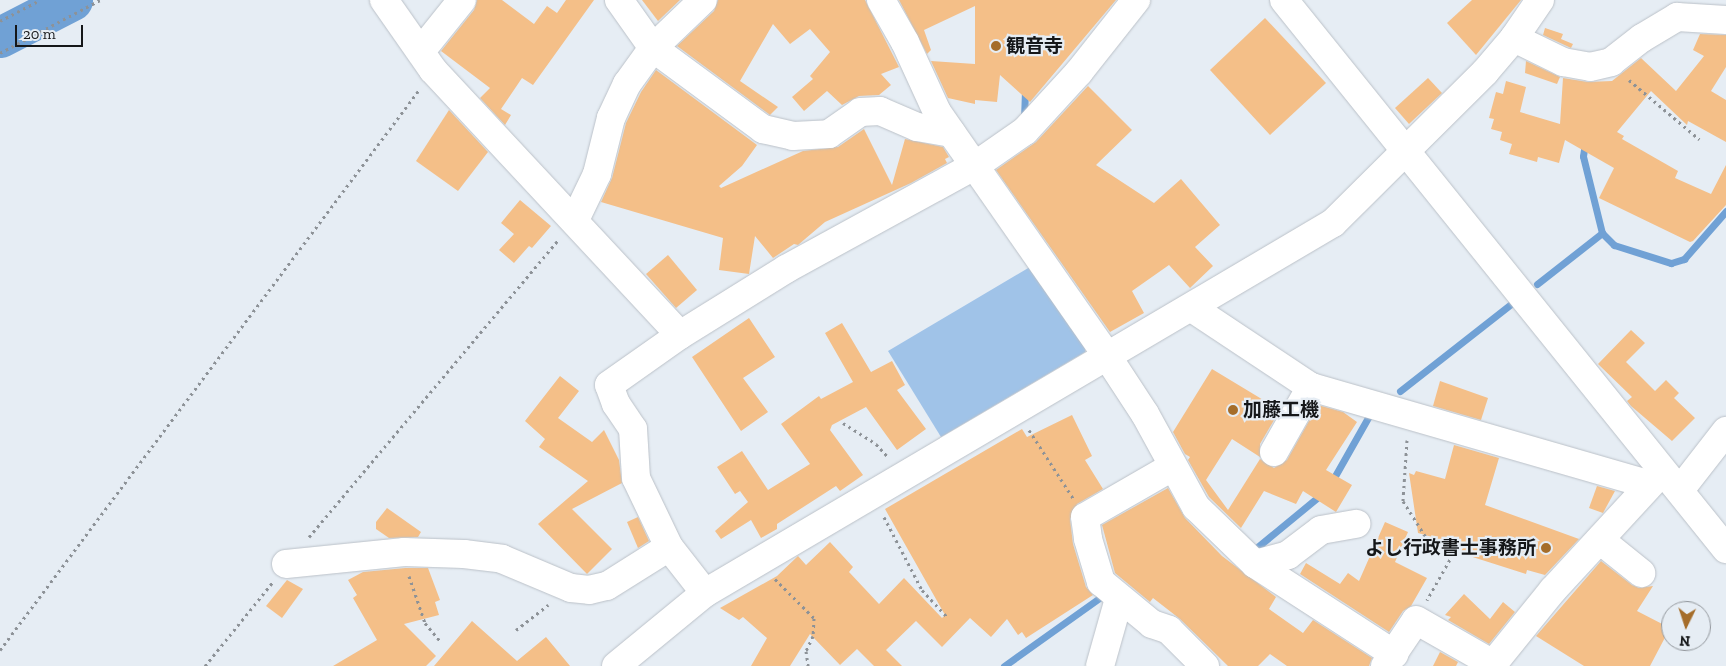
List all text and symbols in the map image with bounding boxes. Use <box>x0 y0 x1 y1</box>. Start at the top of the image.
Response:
scale bar <box>18 15 85 47</box>
text: 20 m <box>23 25 56 43</box>
place label: 観音寺 <box>1006 35 1063 57</box>
marker: 観音寺 <box>990 40 1002 52</box>
place label: 加藤工機 <box>1243 399 1319 421</box>
marker: 加藤工機 <box>1227 404 1239 416</box>
place label: よし行政書士事務所 <box>1365 537 1536 559</box>
marker: よし行政書士事務所 <box>1540 542 1552 554</box>
north arrow <box>1661 601 1711 651</box>
text: N <box>1679 632 1691 649</box>

